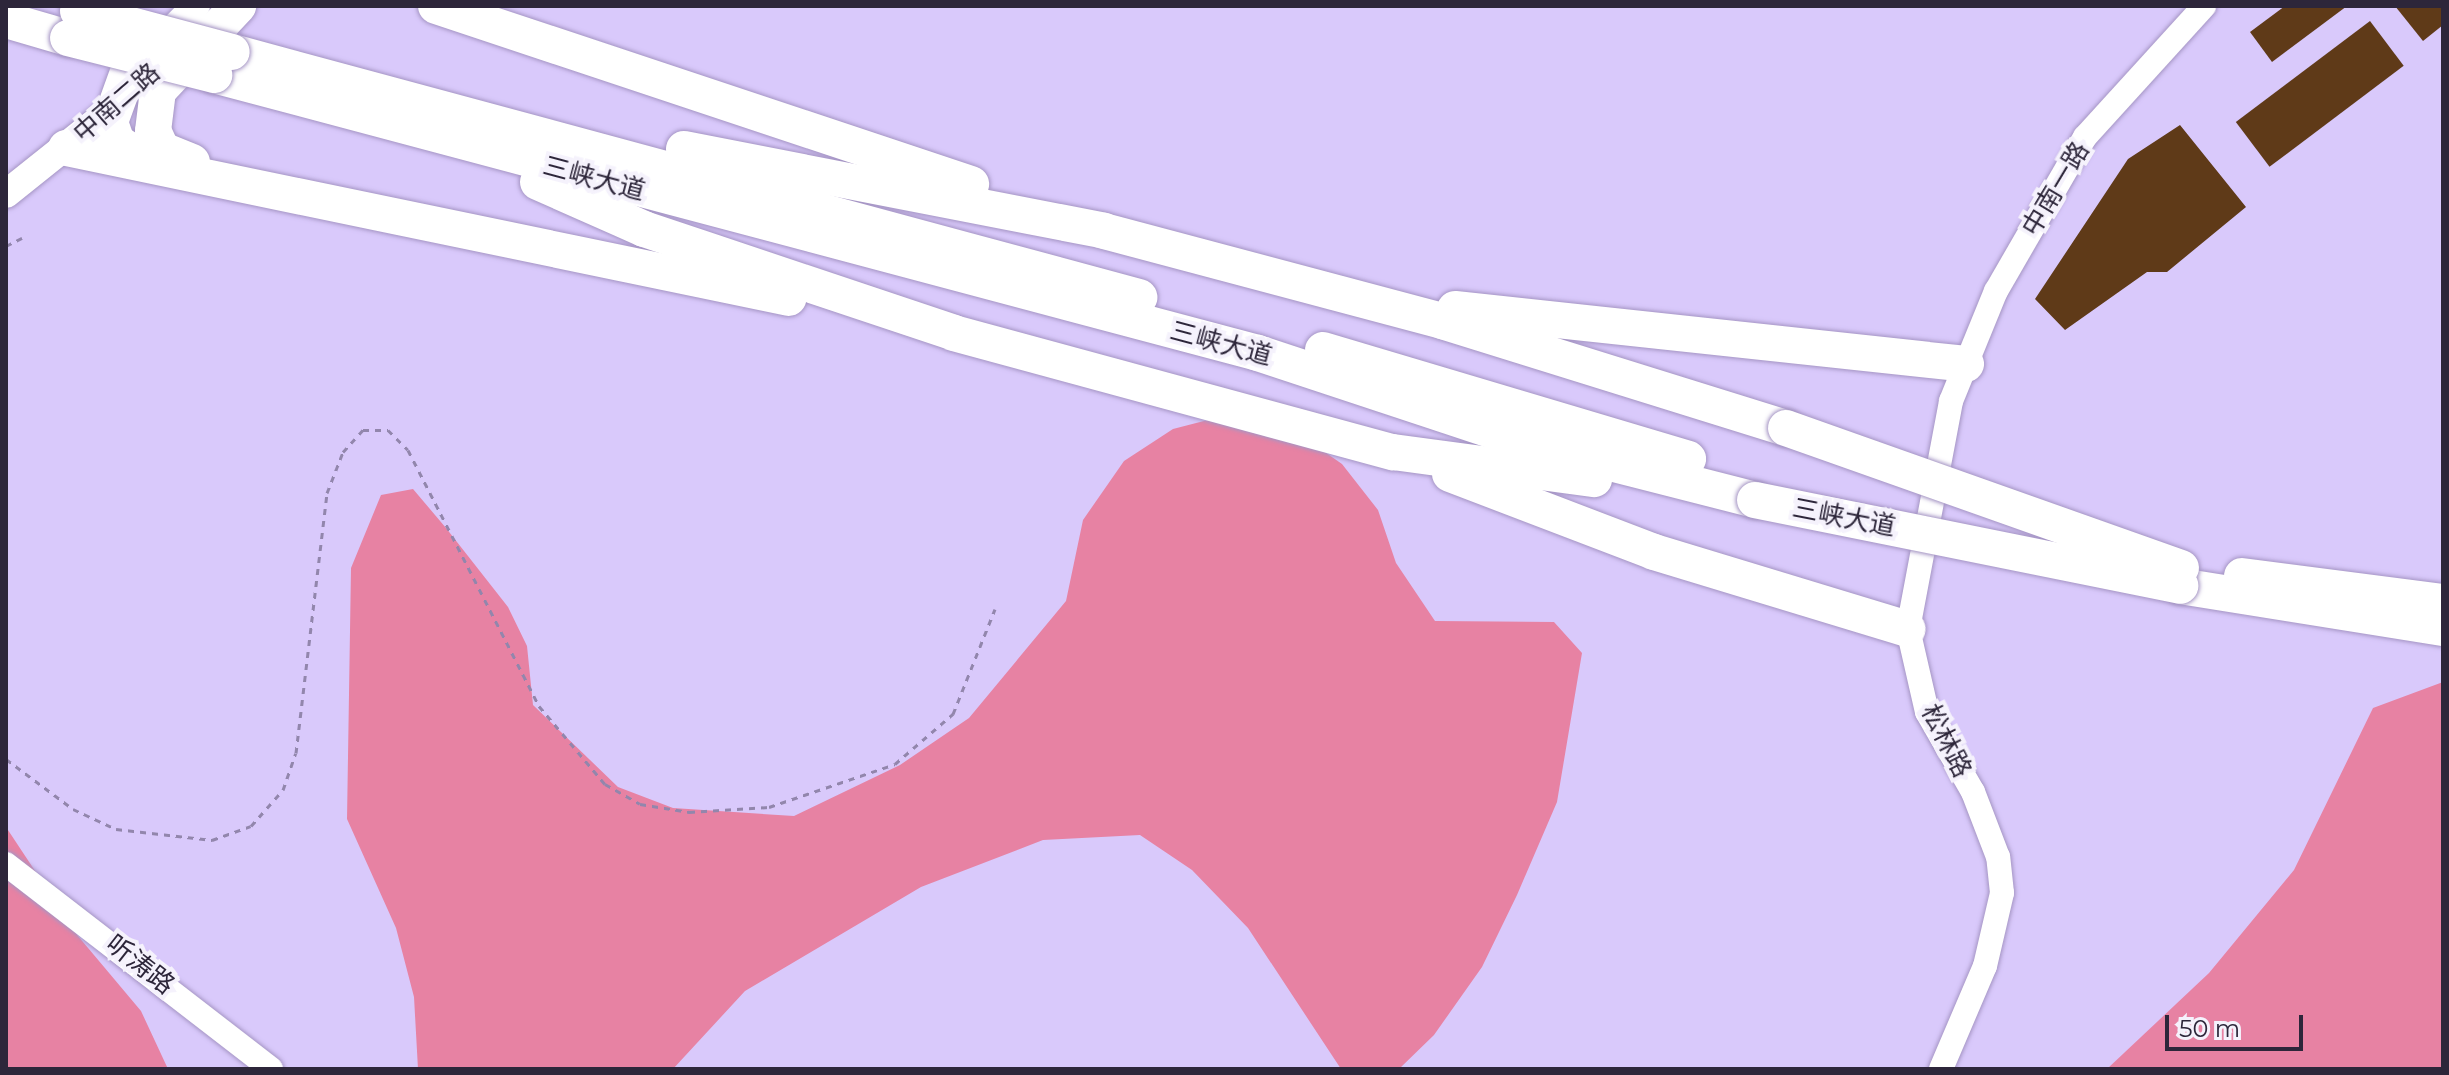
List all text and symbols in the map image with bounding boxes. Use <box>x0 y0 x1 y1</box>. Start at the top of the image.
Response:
street label: 中南二路 <box>68 57 166 149</box>
street label: 中南一路 <box>2016 136 2096 242</box>
street label: 三峡大道 <box>540 150 648 208</box>
street label: 三峡大道 <box>1167 315 1275 373</box>
street label: 三峡大道 <box>1790 493 1898 543</box>
street label: 松林路 <box>1914 699 1978 783</box>
street label: 听涛路 <box>100 929 180 1001</box>
scale bar <box>2169 999 2307 1049</box>
text: 50 m <box>2179 1014 2240 1043</box>

